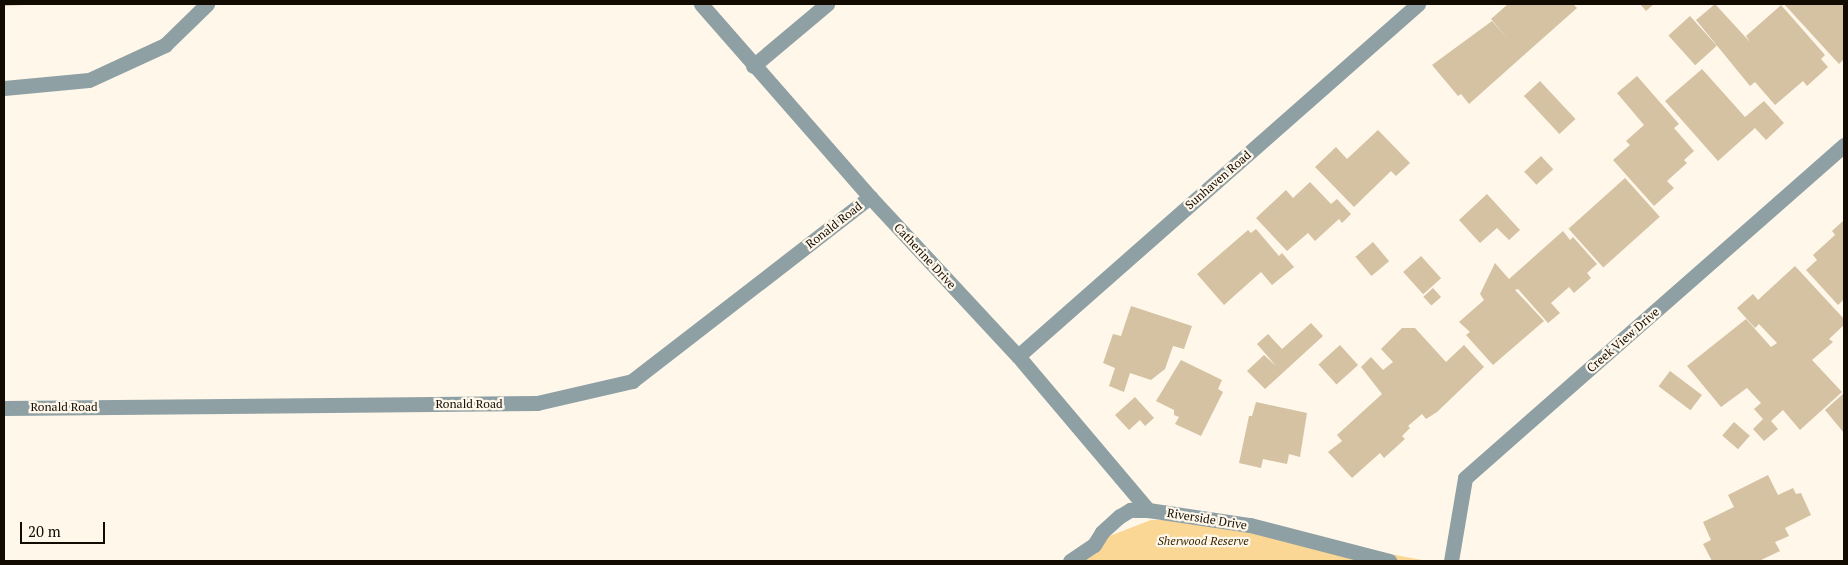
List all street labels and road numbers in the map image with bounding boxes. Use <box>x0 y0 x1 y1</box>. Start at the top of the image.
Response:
street label: Sunhaven Road <box>1182 148 1254 212</box>
street label: Ronald Road <box>803 199 865 251</box>
street label: Catherine Drive <box>891 220 959 292</box>
street label: Creek View Drive <box>1584 305 1662 375</box>
street label: Ronald Road <box>435 397 503 411</box>
street label: Ronald Road <box>30 400 98 414</box>
street label: Riverside Drive <box>1166 506 1248 532</box>

